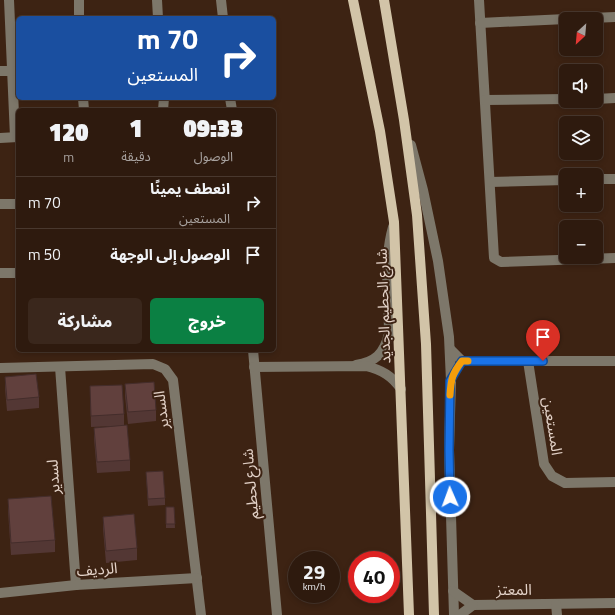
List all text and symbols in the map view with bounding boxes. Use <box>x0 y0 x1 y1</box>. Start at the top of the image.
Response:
north arrow <box>559 12 603 56</box>
map controls <box>559 12 603 264</box>
text: 70 m <box>137 17 198 60</box>
icon: right <box>212 32 264 84</box>
text: المستعين <box>127 61 198 88</box>
button: sound <box>559 64 603 108</box>
text: 1 <box>129 110 143 146</box>
text: 09:33 <box>184 110 243 146</box>
text: 120 <box>49 114 88 150</box>
button: layers <box>559 116 603 160</box>
text: دقيقة <box>121 146 151 166</box>
text: الوصول <box>194 146 233 166</box>
text: m <box>63 147 74 167</box>
button: + <box>559 168 603 212</box>
text: انعطف يمينًا <box>150 177 230 200</box>
text: 70 m <box>28 191 61 214</box>
icon: right <box>242 192 264 214</box>
text: المستعين <box>179 208 230 228</box>
button: − <box>559 220 603 264</box>
text: 50 m <box>28 243 61 266</box>
text: الوصول إلى الوجهة <box>110 243 230 266</box>
icon: arrive <box>242 244 264 266</box>
street label: شارع الحطيم الجديد <box>369 248 397 364</box>
button: مشاركة <box>28 298 142 344</box>
button: خروج <box>150 298 264 344</box>
pin <box>526 320 560 361</box>
icon: arrive <box>532 326 554 348</box>
street label: السدير <box>147 389 175 432</box>
street label: المستعين <box>537 395 569 457</box>
street label: شارع لحطيم <box>235 447 266 520</box>
street label: لسدير <box>40 459 66 496</box>
position arrow <box>429 476 471 518</box>
speed limit sign: 40 <box>348 551 400 603</box>
street label: الرديف <box>76 556 118 582</box>
text: 29 <box>303 556 325 587</box>
street label: المعتز <box>495 578 532 601</box>
text: km/h <box>303 579 325 594</box>

